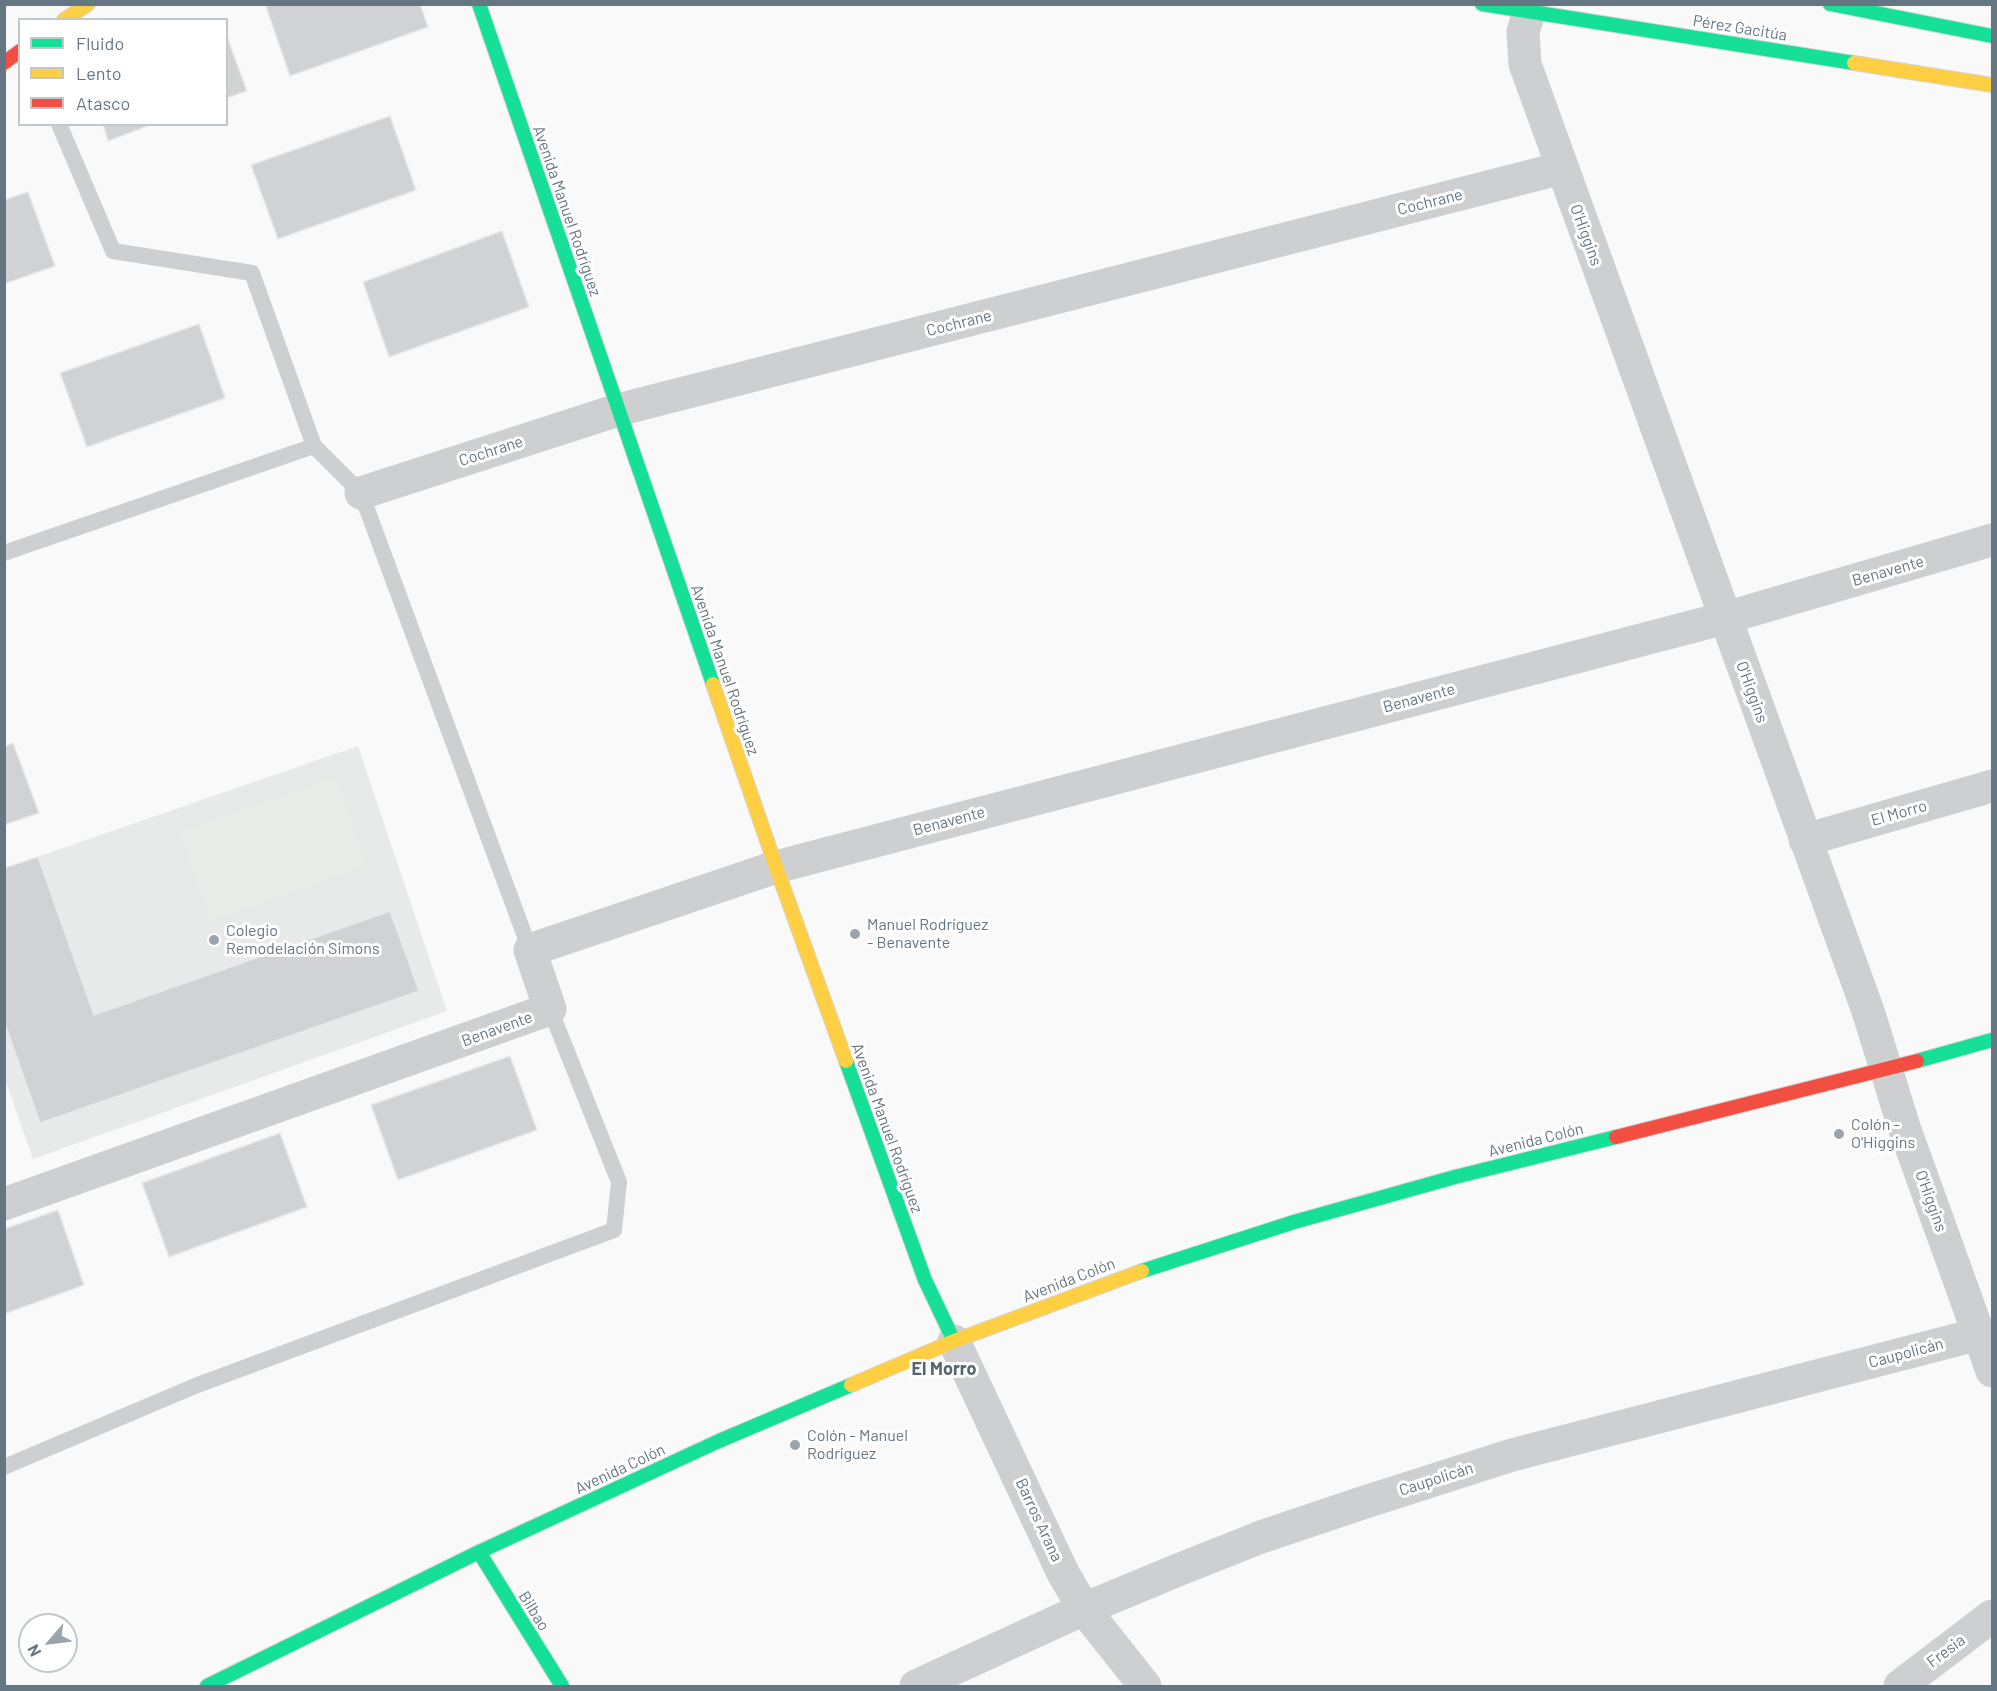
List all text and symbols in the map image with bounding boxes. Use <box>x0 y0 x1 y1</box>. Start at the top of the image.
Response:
street label: Pérez Gacitúa <box>1691 11 1789 45</box>
legend <box>18 18 228 126</box>
text: Fluido <box>76 32 124 54</box>
text: Lento <box>76 62 122 84</box>
text: Atasco <box>76 92 130 114</box>
street label: Avenida Manuel Rodríguez <box>529 123 605 299</box>
street label: Cochrane <box>1395 185 1465 219</box>
street label: O'Higgins <box>1566 202 1606 268</box>
street label: Cochrane <box>924 306 994 340</box>
street label: Cochrane <box>456 432 526 470</box>
street label: Benavente <box>1850 552 1926 590</box>
street label: Avenida Manuel Rodríguez <box>687 582 763 758</box>
street label: O'Higgins <box>1732 659 1772 725</box>
street label: Benavente <box>1381 679 1457 717</box>
street label: El Morro <box>1869 796 1929 830</box>
street label: Benavente <box>911 802 987 840</box>
place label: Manuel Rodríguez - Benavente <box>867 915 988 953</box>
place label: Colegio Remodelación Simons <box>226 921 380 959</box>
marker: Manuel Rodríguez - Benavente <box>848 927 862 941</box>
marker: Colegio Remodelación Simons <box>207 933 221 947</box>
street label: Benavente <box>459 1007 535 1051</box>
street label: Avenida Manuel Rodríguez <box>847 1040 927 1216</box>
place label: Colón - O'Higgins <box>1851 1115 1915 1153</box>
street label: Avenida Colón <box>1487 1119 1585 1161</box>
marker: Colón - O'Higgins <box>1832 1127 1846 1141</box>
street label: O'Higgins <box>1911 1168 1951 1234</box>
street label: Avenida Colón <box>1020 1254 1118 1306</box>
street label: Caupolicán <box>1866 1334 1946 1372</box>
district label: El Morro <box>912 1358 976 1380</box>
place label: Colón - Manuel Rodríguez <box>807 1426 908 1464</box>
marker: Colón - Manuel Rodríguez <box>788 1438 802 1452</box>
street label: Avenida Colón <box>572 1440 668 1498</box>
street label: Caupolicán <box>1397 1458 1475 1500</box>
street label: Barros Arana <box>1011 1475 1067 1565</box>
street label: Bilbao <box>514 1587 554 1635</box>
north arrow <box>18 1613 78 1673</box>
street label: Fresia <box>1923 1630 1969 1672</box>
text: N <box>23 1642 44 1660</box>

